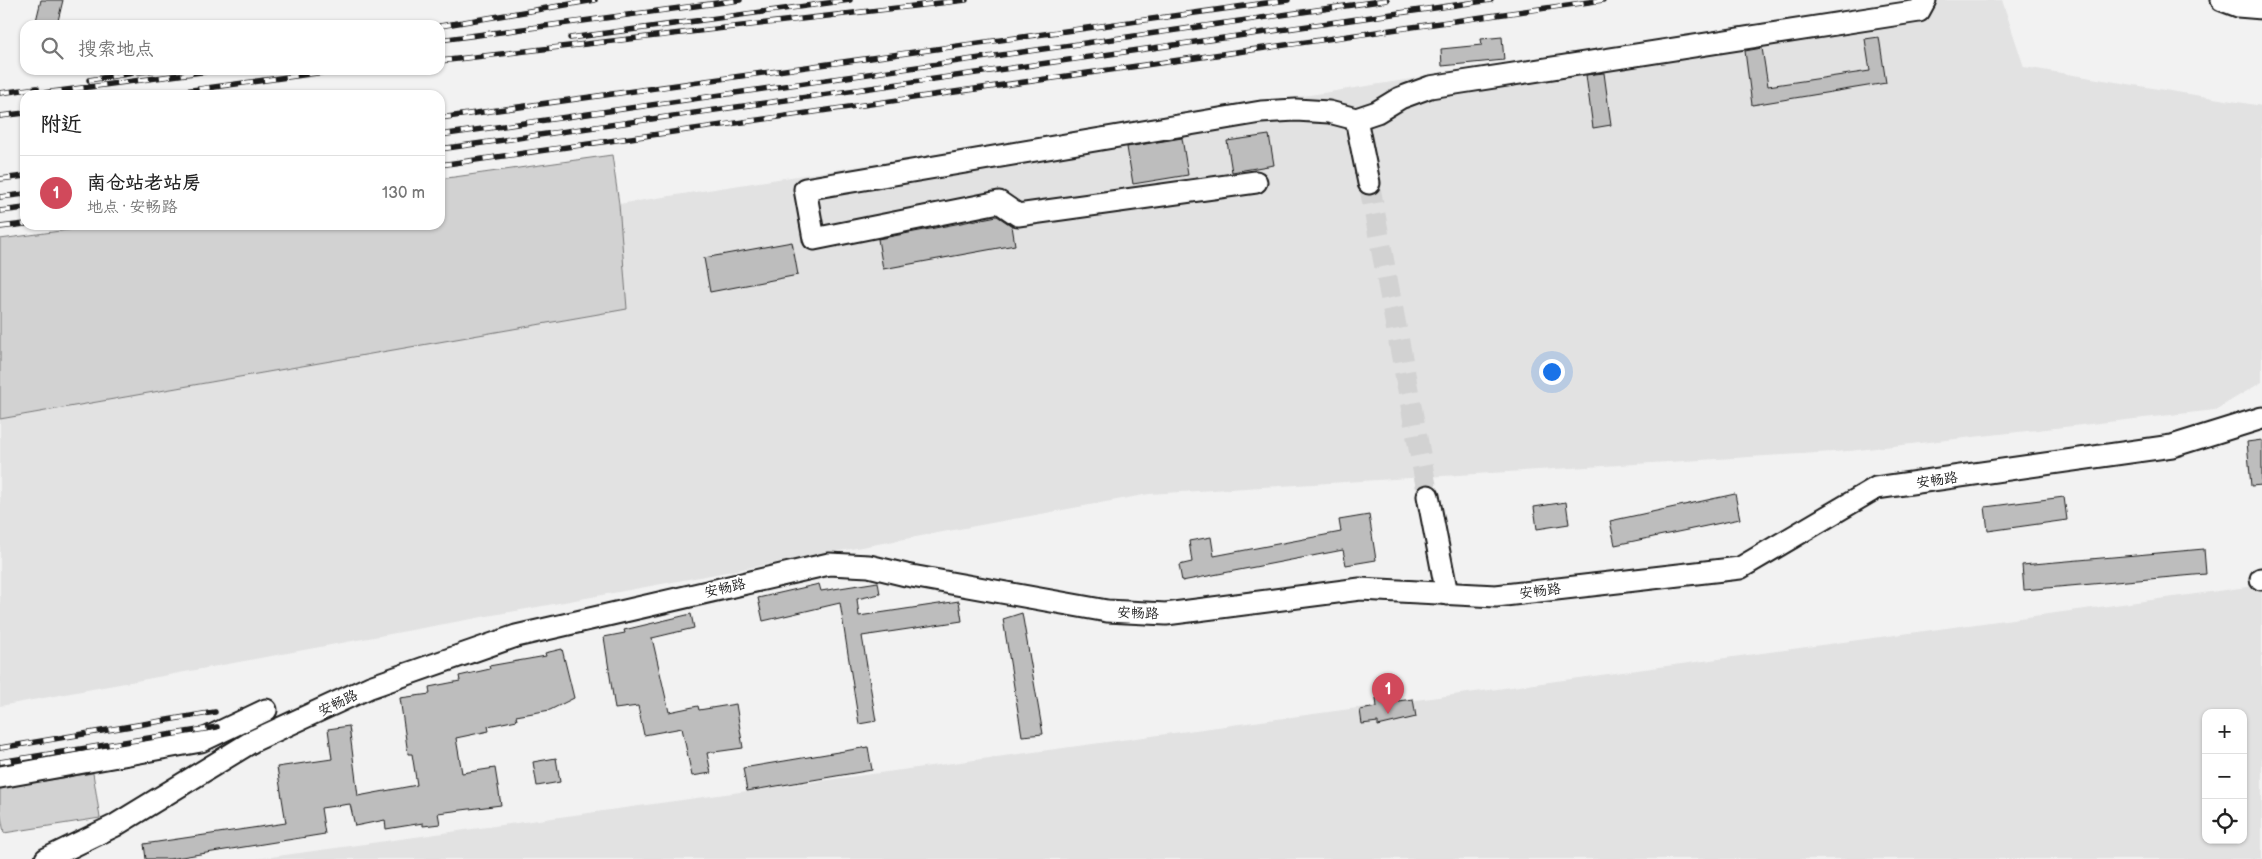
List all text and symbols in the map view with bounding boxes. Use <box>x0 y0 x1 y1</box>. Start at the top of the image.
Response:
search box <box>20 20 445 75</box>
icon: search <box>38 34 66 62</box>
text: 搜索地点 <box>78 38 154 61</box>
text: 附近 <box>40 112 82 137</box>
text: 南仓站老站房 <box>87 172 201 195</box>
text: 1 <box>53 184 59 203</box>
text: 130 m <box>382 184 425 203</box>
text: 地点 · 安畅路 <box>87 198 177 217</box>
your location <box>1539 359 1565 385</box>
street label: 安畅路 <box>1915 469 1959 491</box>
street label: 安畅路 <box>703 575 747 601</box>
street label: 安畅路 <box>1518 580 1562 602</box>
street label: 安畅路 <box>1117 604 1159 622</box>
pin: 1 <box>1372 673 1404 714</box>
street label: 安畅路 <box>315 686 361 720</box>
map controls <box>2202 709 2247 844</box>
button: + <box>2202 709 2247 754</box>
button: − <box>2202 754 2247 799</box>
button: locate <box>2202 799 2247 844</box>

